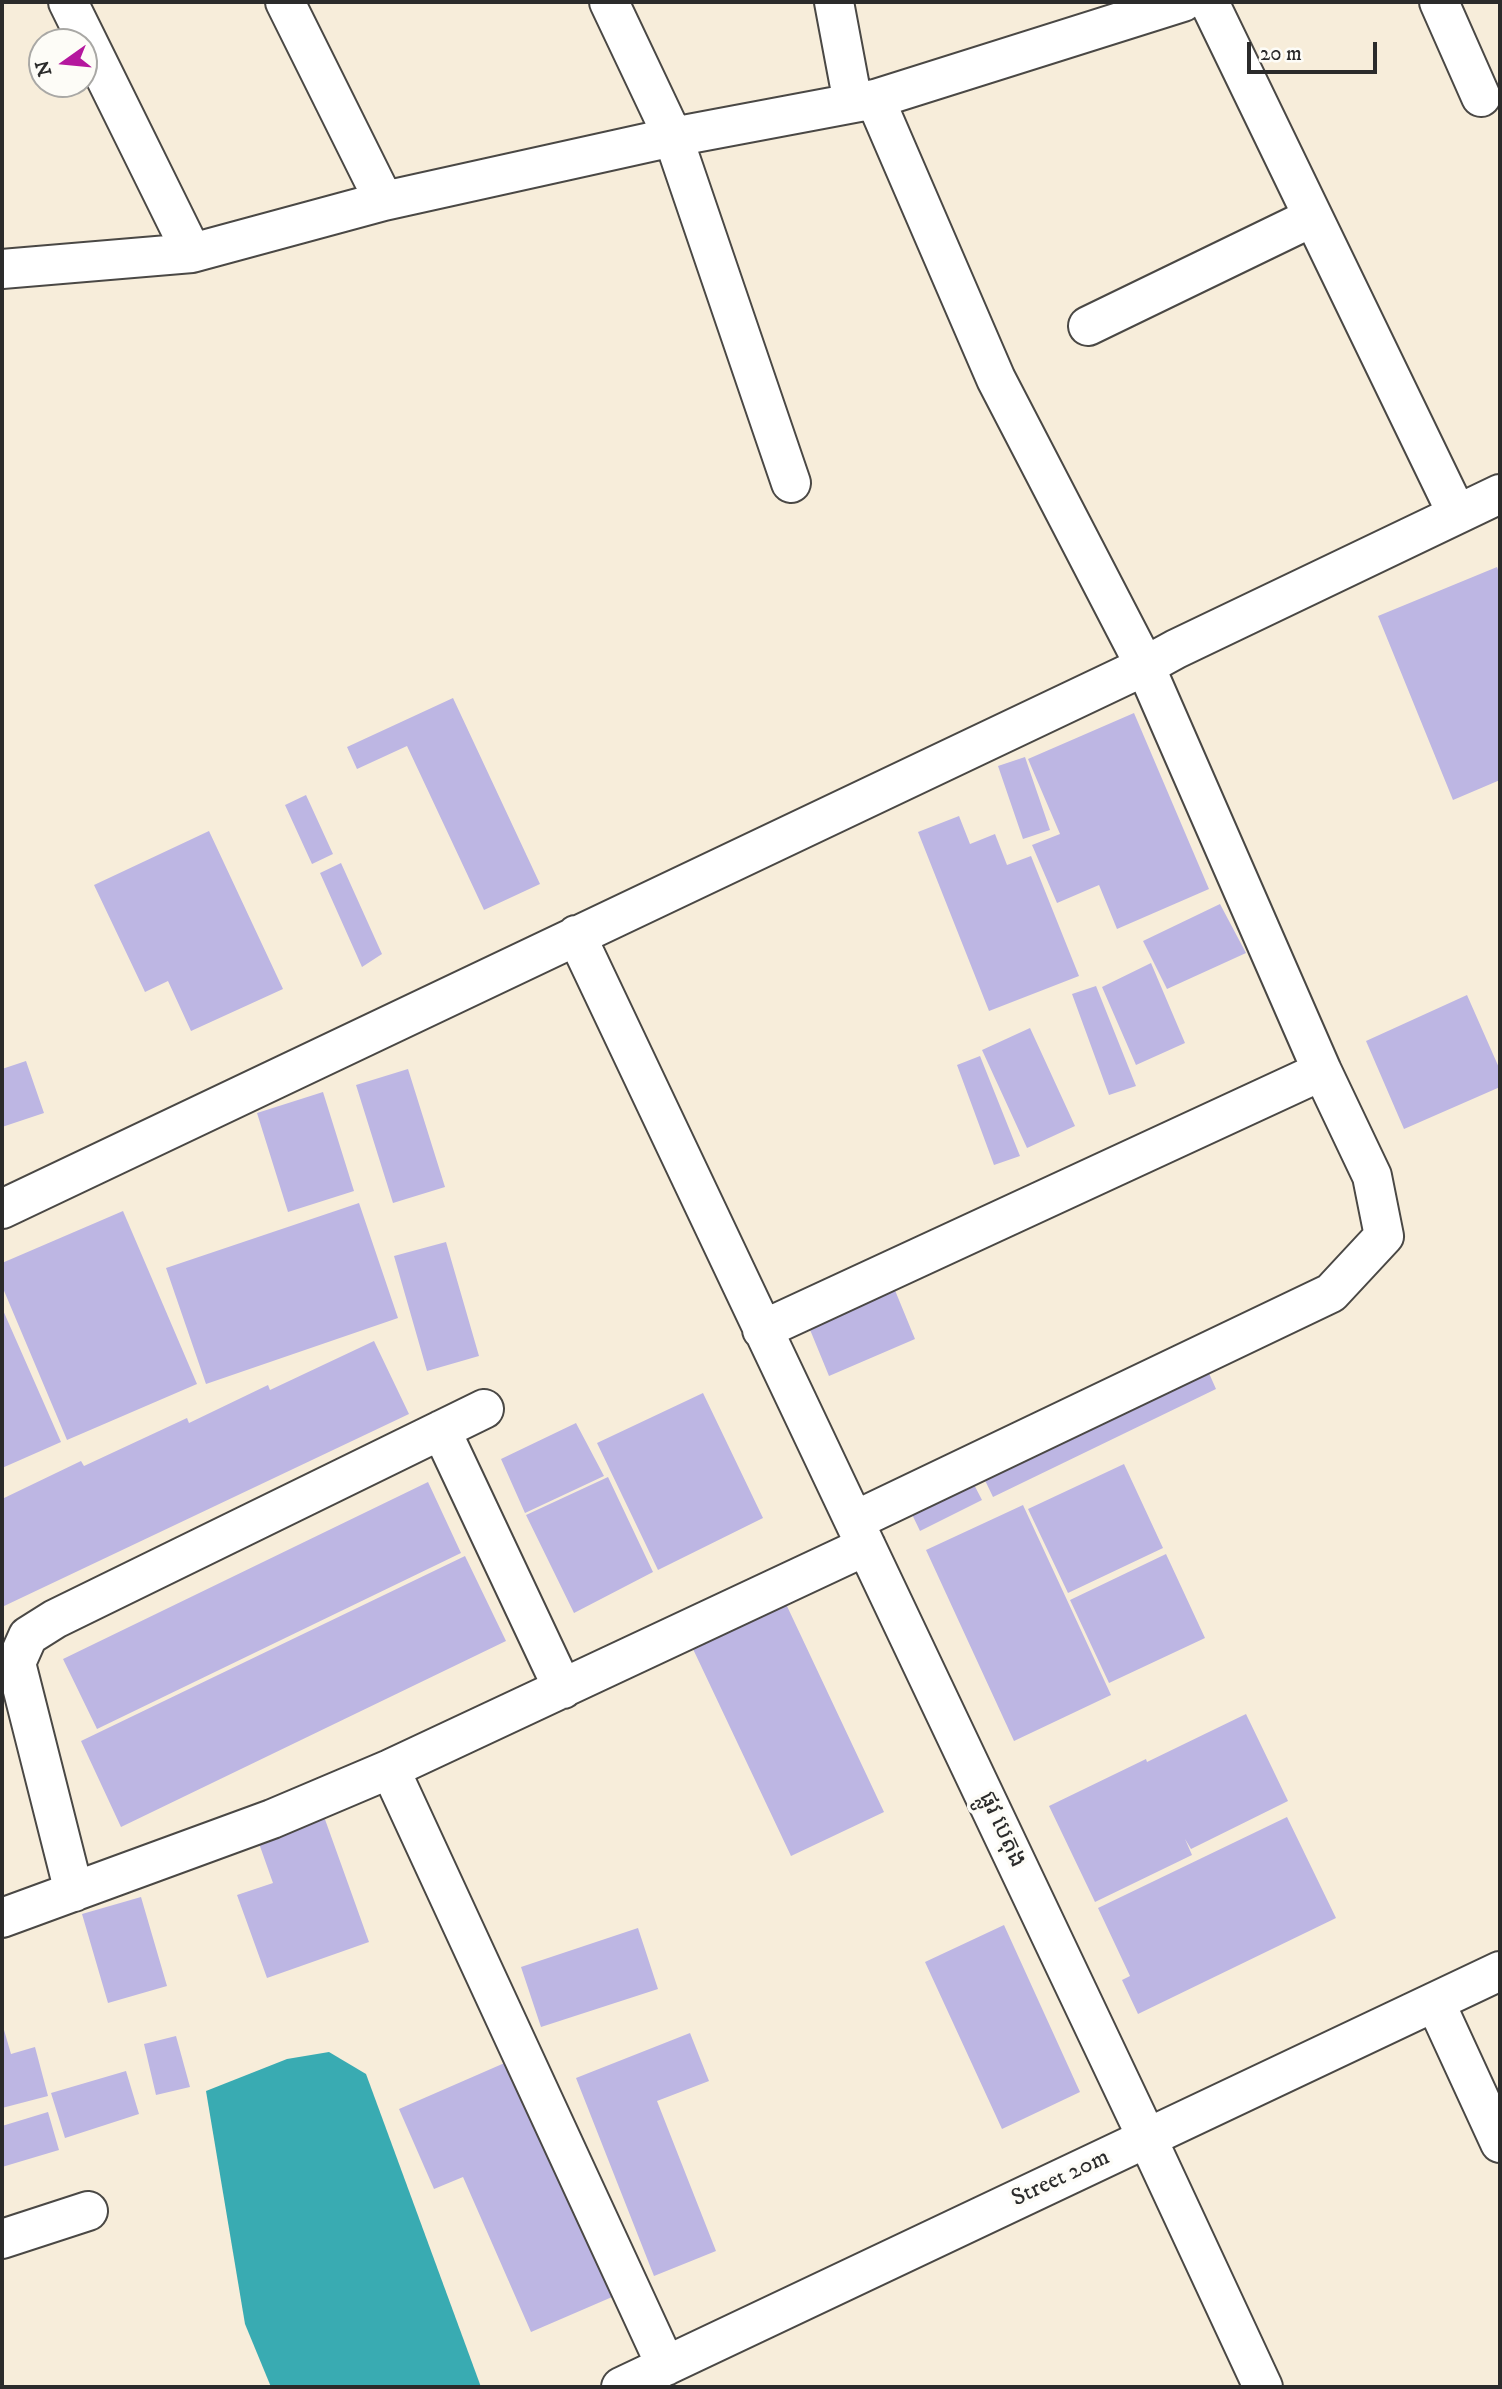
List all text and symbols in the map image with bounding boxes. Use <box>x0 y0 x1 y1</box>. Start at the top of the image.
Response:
north arrow <box>28 28 98 98</box>
scale bar <box>1250 28 1380 72</box>
text: 20 m <box>1260 41 1302 67</box>
text: N <box>31 58 57 79</box>
street label: ផ្លូវ បេតុង <box>971 1787 1031 1873</box>
street label: Street 20m <box>1007 2144 1115 2214</box>

